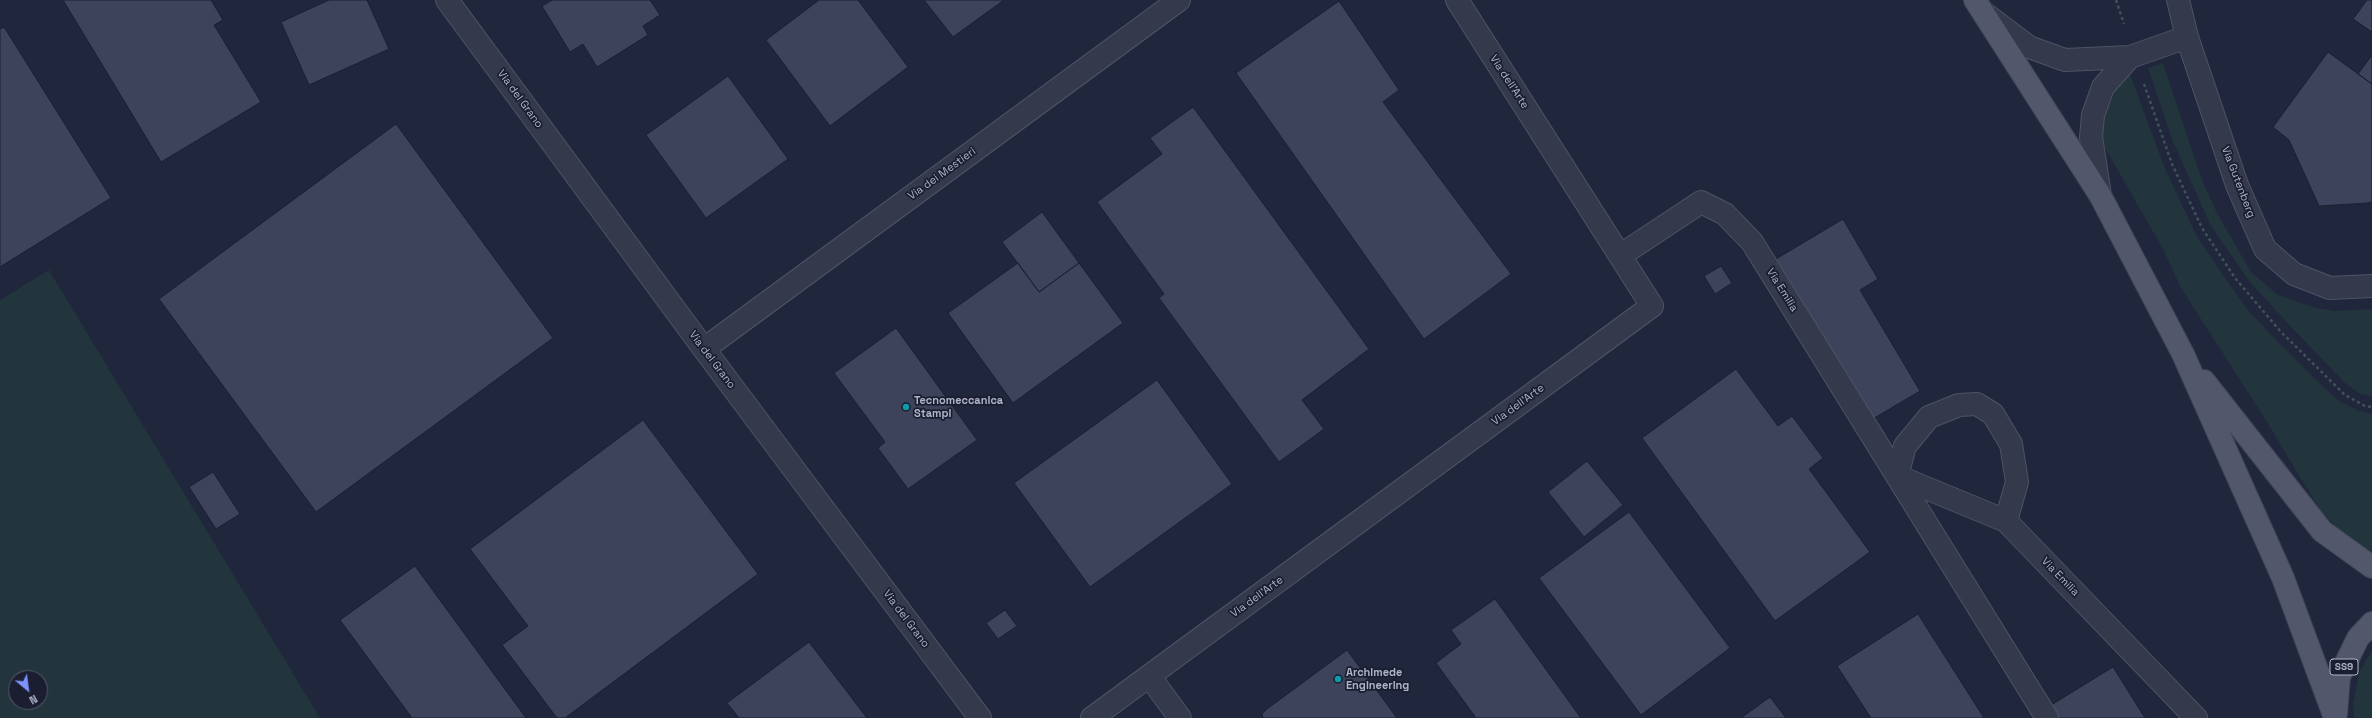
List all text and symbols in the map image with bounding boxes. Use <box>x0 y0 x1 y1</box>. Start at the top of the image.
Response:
street label: Via dell'Arte <box>1487 52 1531 112</box>
street label: Via del Grano <box>494 67 546 131</box>
street label: Via Gutenberg <box>2218 144 2258 220</box>
street label: Via dei Mestieri <box>906 145 978 203</box>
street label: Via Emilia <box>1763 266 1801 314</box>
street label: Via del Grano <box>686 329 738 391</box>
street label: Via dell'Arte <box>1489 381 1547 429</box>
place label: Tecnomeccanica Stampi <box>914 394 1003 420</box>
marker: Tecnomeccanica Stampi <box>901 402 911 412</box>
street label: Via Emilia <box>2038 555 2082 599</box>
street label: Via dell'Arte <box>1228 573 1286 621</box>
street label: Via del Grano <box>880 588 932 650</box>
road number: SS9 <box>2330 659 2358 675</box>
place label: Archimede Engineering <box>1346 666 1409 692</box>
north arrow <box>8 670 48 710</box>
marker: Archimede Engineering <box>1333 674 1343 684</box>
text: N <box>27 692 40 708</box>

